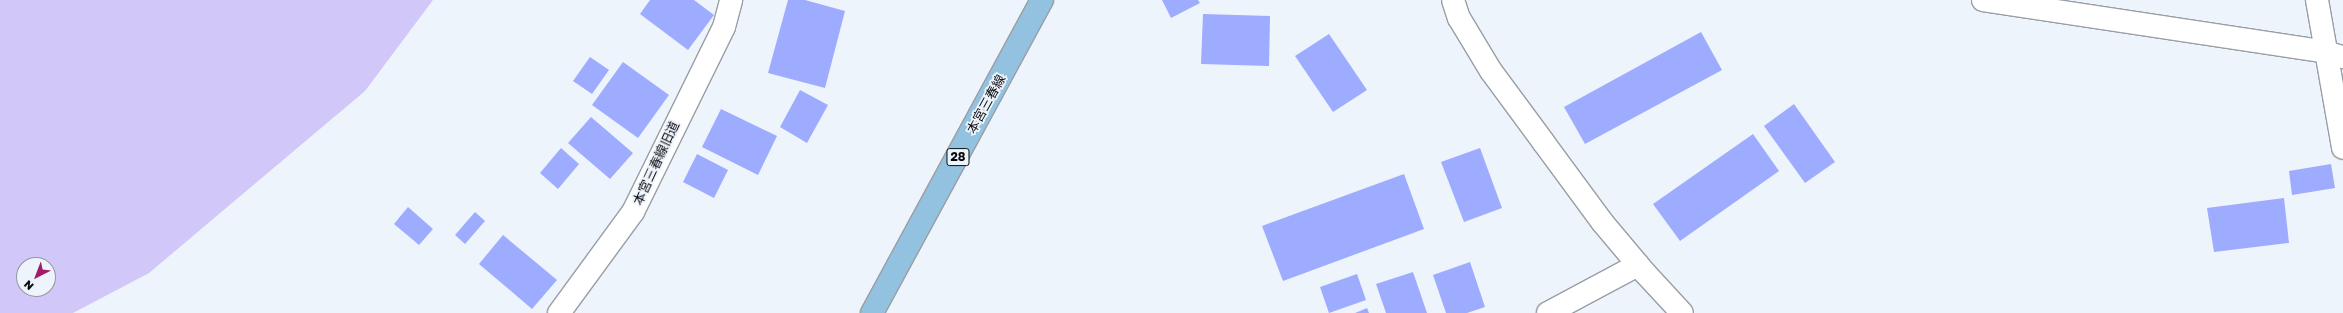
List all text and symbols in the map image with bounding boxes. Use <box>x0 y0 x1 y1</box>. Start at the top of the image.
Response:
street label: 本宮三春線 <box>963 72 1009 136</box>
street label: 本宮三春線旧道 <box>630 118 682 208</box>
road number: 28 <box>946 147 970 167</box>
north arrow <box>16 257 56 297</box>
text: N <box>21 278 36 293</box>

